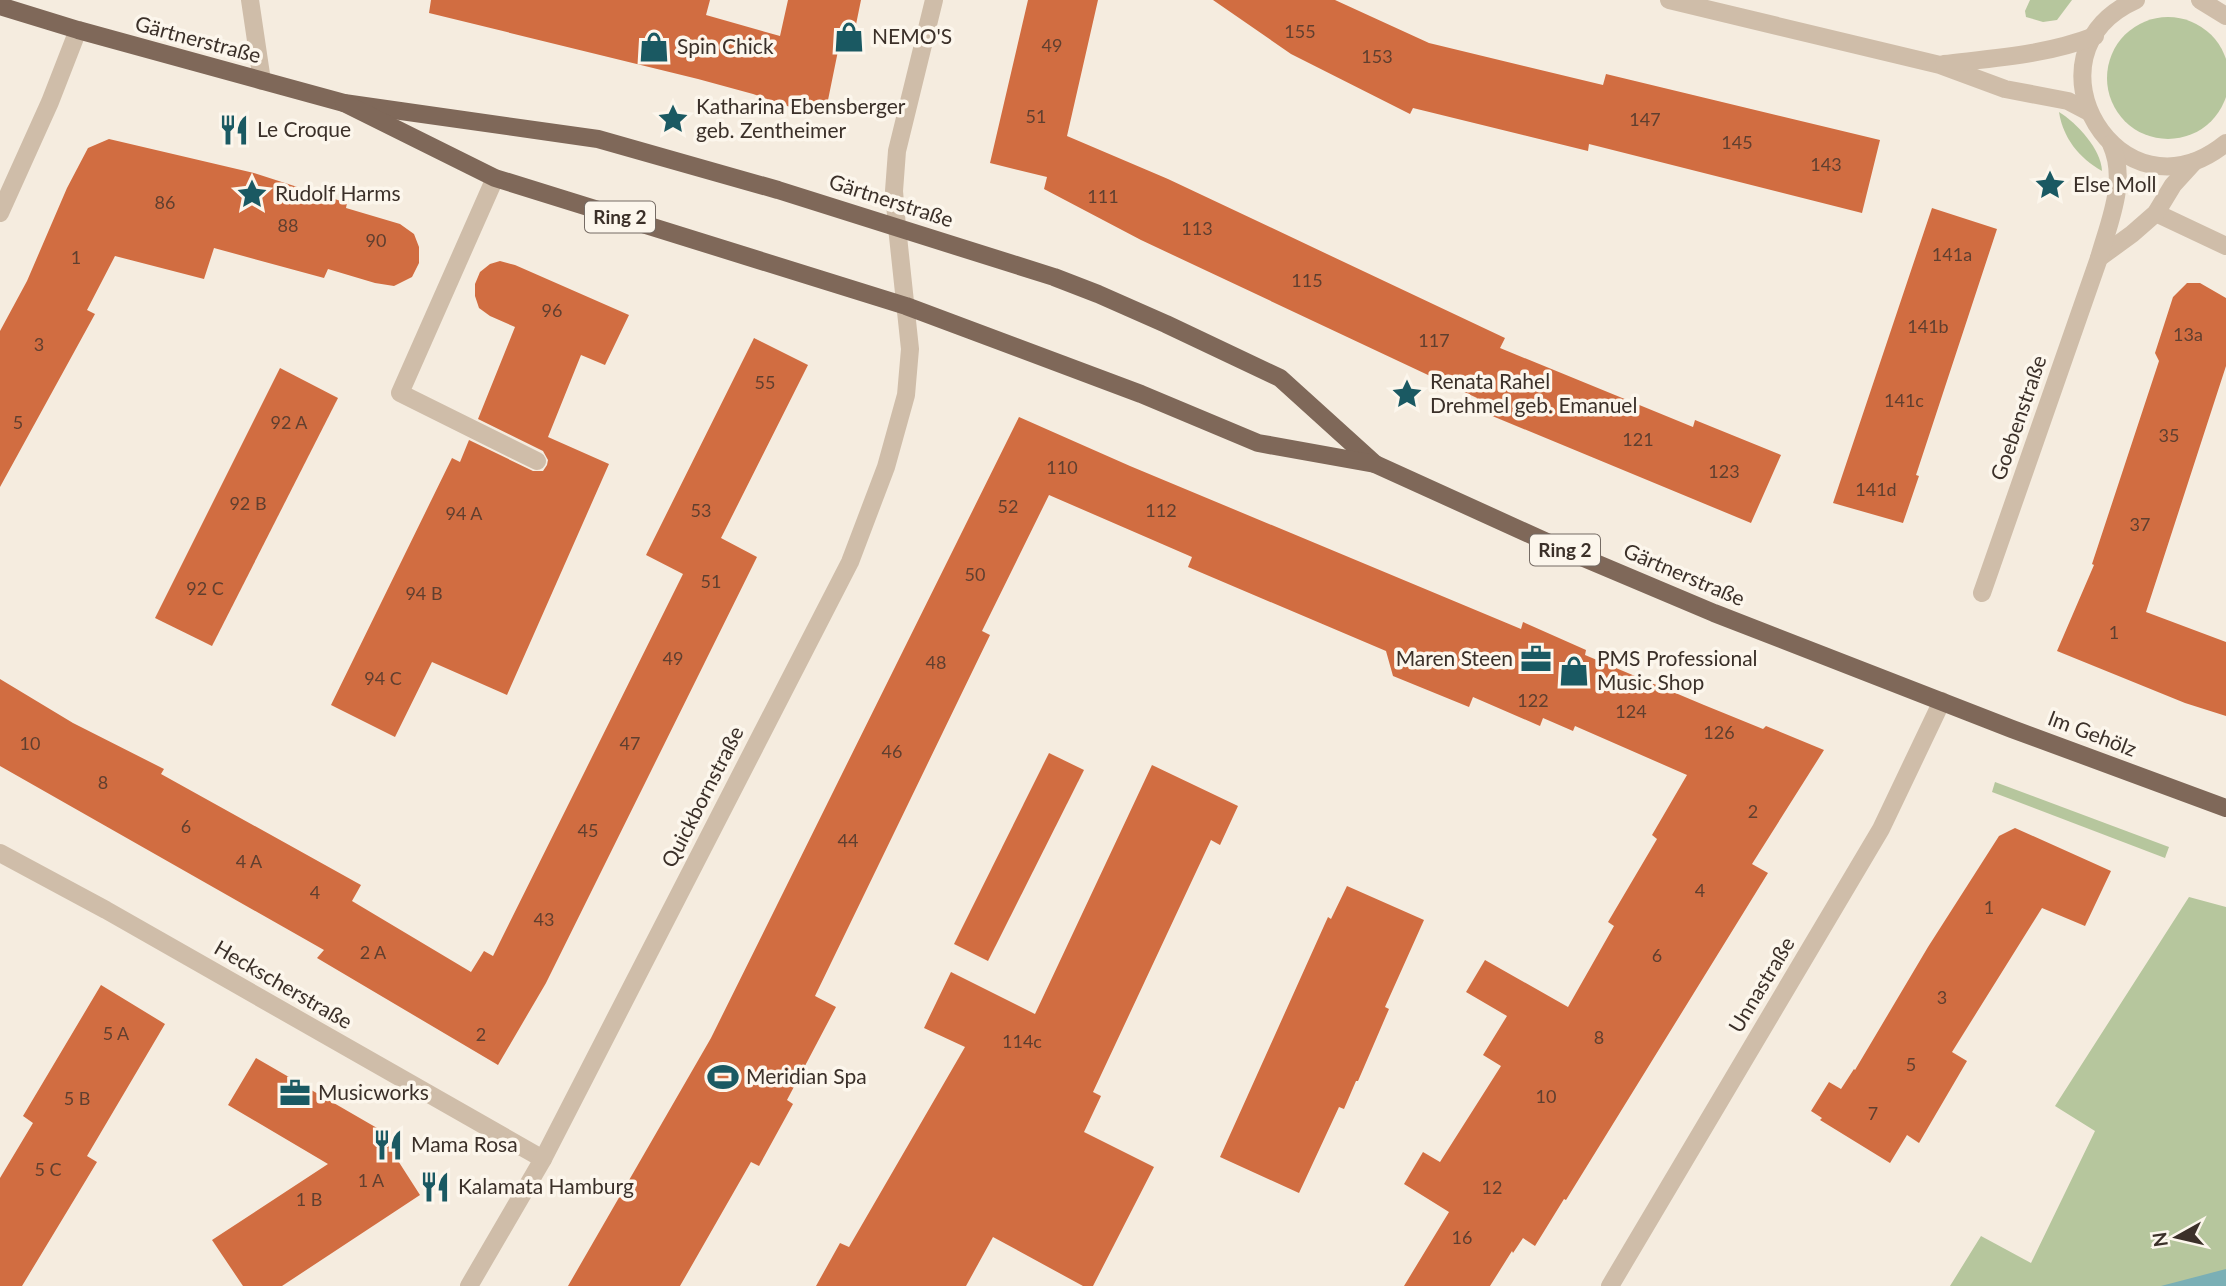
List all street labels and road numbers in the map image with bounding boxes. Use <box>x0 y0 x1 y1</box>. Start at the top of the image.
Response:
street label: Gärtnerstraße <box>133 10 264 67</box>
street label: Gärtnerstraße <box>826 168 957 231</box>
road number: Ring 2 <box>585 202 655 232</box>
street label: Goebenstraße <box>1985 352 2051 483</box>
road number: Ring 2 <box>1530 534 1600 566</box>
street label: Gärtnerstraße <box>1620 537 1749 610</box>
street label: Im Gehölz <box>2045 704 2140 761</box>
street label: Quickbornstraße <box>655 722 748 871</box>
street label: Unnastraße <box>1722 932 1799 1036</box>
street label: Heckscherstraße <box>210 934 357 1033</box>

